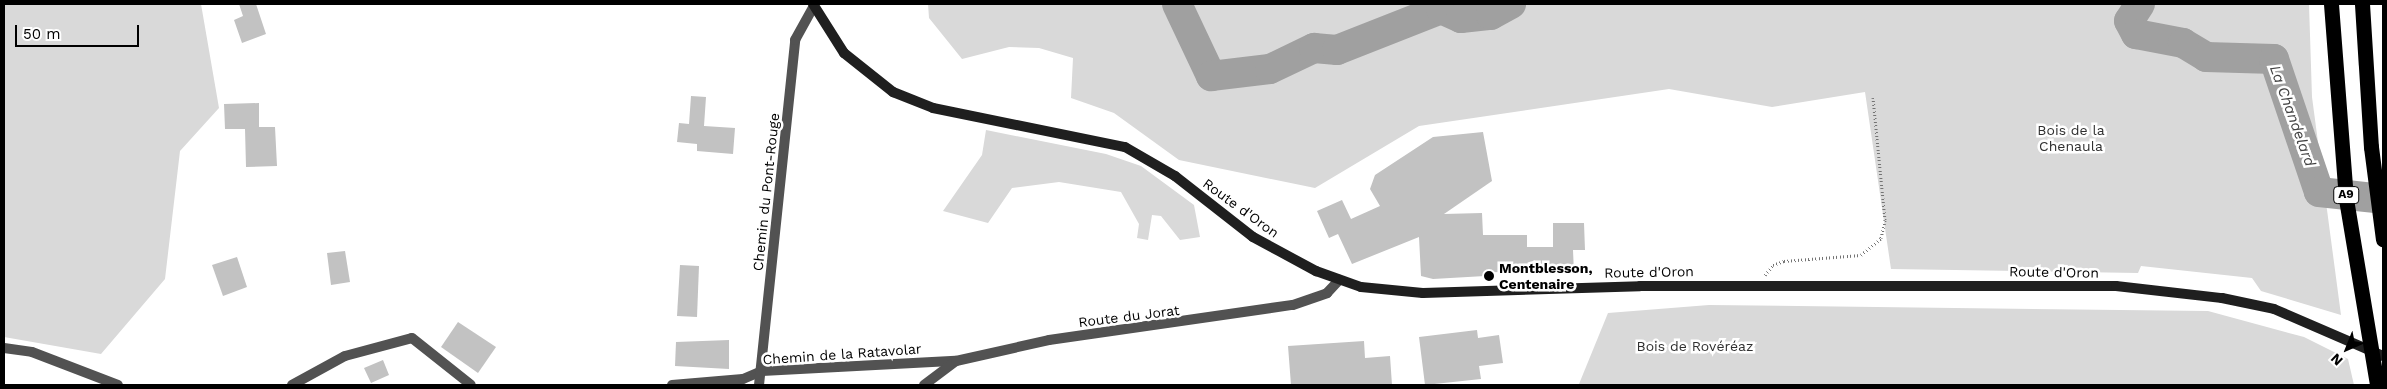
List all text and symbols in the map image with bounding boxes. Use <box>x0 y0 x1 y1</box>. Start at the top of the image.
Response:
scale bar <box>18 15 141 47</box>
text: 50 m <box>23 25 60 43</box>
water label: La Chandelard <box>2265 63 2319 169</box>
street label: Chemin du Pont-Rouge <box>749 112 783 272</box>
park label: Bois de la Chenaula <box>2037 122 2105 154</box>
street label: Route d'Oron <box>1200 175 1282 241</box>
road number: A9 <box>2332 186 2360 204</box>
place label: Montblesson, Centenaire <box>1499 260 1592 292</box>
street label: Route d'Oron <box>1604 263 1694 281</box>
street label: Route d'Oron <box>2009 263 2099 281</box>
marker: Montblesson, Centenaire <box>1483 270 1495 282</box>
street label: Route du Jorat <box>1077 301 1181 331</box>
north arrow <box>2322 324 2372 374</box>
park label: Bois de Rovéréaz <box>1637 338 1753 354</box>
street label: Chemin de la Ratavolar <box>762 340 922 368</box>
text: N <box>2327 350 2346 369</box>

